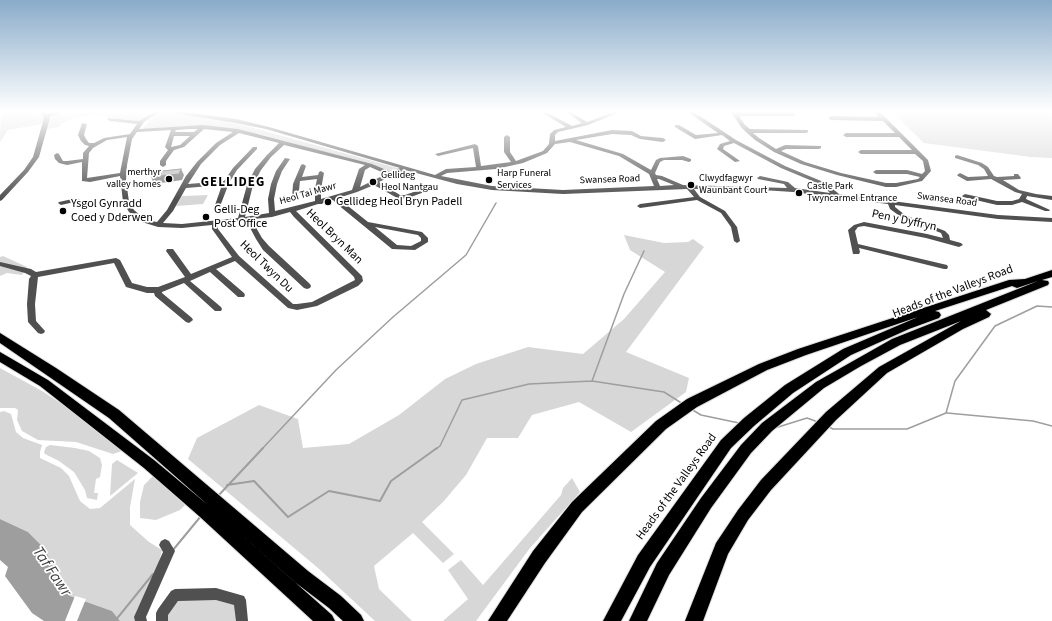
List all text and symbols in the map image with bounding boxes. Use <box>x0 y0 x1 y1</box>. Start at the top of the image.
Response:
place label: merthyr valley homes <box>106 167 161 190</box>
place label: Harp Funeral Services <box>497 168 551 192</box>
place label: Gellideg Heol Nantgau <box>381 170 438 194</box>
street label: Swansea Road <box>580 173 640 187</box>
place label: Clwydfagwyr Waunbant Court <box>699 173 767 196</box>
marker: merthyr valley homes <box>164 174 174 184</box>
district label: GELLIDEG <box>201 175 265 191</box>
marker: Harp Funeral Services <box>484 175 494 185</box>
marker: Gellideg Heol Nantgau <box>368 177 378 187</box>
street label: Heol Tai Mawr <box>278 180 338 208</box>
marker: Clwydfagwyr Waunbant Court <box>686 180 696 190</box>
place label: Castle Park Twyncarmel Entrance <box>807 181 897 204</box>
marker: Castle Park Twyncarmel Entrance <box>794 188 804 198</box>
street label: Swansea Road <box>916 190 978 210</box>
place label: Gellideg Heol Bryn Padell <box>336 195 462 209</box>
place label: Ysgol Gynradd Coed y Dderwen <box>71 197 153 225</box>
marker: Gellideg Heol Bryn Padell <box>323 197 333 207</box>
place label: Gelli-Deg Post Office <box>214 203 267 231</box>
marker: Ysgol Gynradd Coed y Dderwen <box>58 206 68 216</box>
street label: Heol Bryn Man <box>303 206 365 268</box>
street label: Pen y Dyffryn <box>870 207 938 235</box>
marker: Gelli-Deg Post Office <box>201 212 211 222</box>
street label: Heol Twyn Du <box>236 238 296 296</box>
street label: Heads of the Valleys Road <box>891 262 1015 322</box>
street label: Heads of the Valleys Road <box>634 431 720 543</box>
water label: Taf Fawr <box>27 543 75 601</box>

